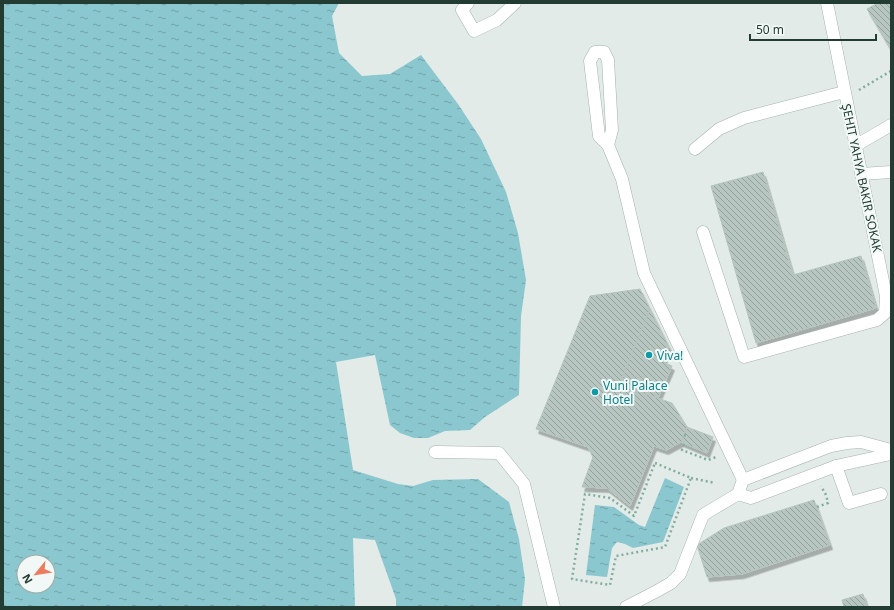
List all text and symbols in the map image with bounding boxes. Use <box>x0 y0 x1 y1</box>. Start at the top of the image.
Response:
scale bar <box>750 16 876 42</box>
text: 50 m <box>756 21 784 38</box>
street label: ŞEHIT YAHYA BAKIR SOKAK <box>838 102 886 254</box>
place label: Viva! <box>657 347 683 364</box>
marker: Viva! <box>644 350 654 360</box>
place label: Vuni Palace Hotel <box>603 377 668 408</box>
marker: Vuni Palace Hotel <box>590 387 600 397</box>
north arrow <box>16 554 56 594</box>
text: N <box>18 572 36 587</box>

